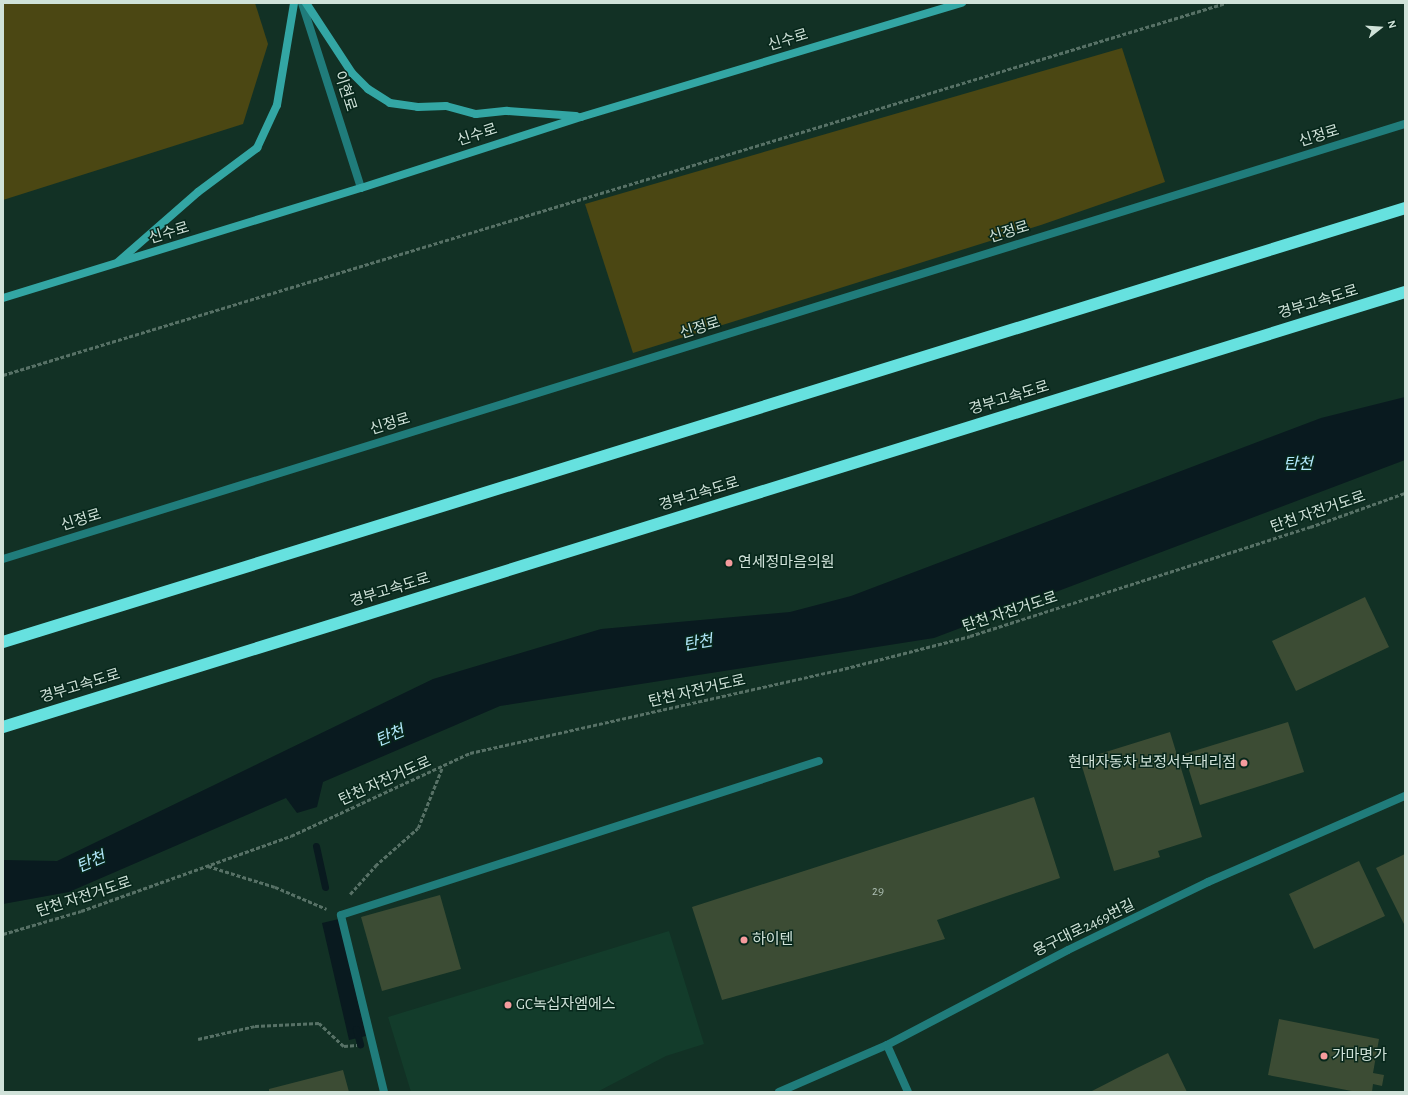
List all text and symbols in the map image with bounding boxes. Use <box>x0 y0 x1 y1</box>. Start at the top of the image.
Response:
north arrow <box>1360 8 1400 48</box>
text: N <box>1386 19 1398 30</box>
street label: 신수로 <box>766 25 810 55</box>
street label: 이현로 <box>330 69 360 113</box>
street label: 신수로 <box>455 120 499 150</box>
street label: 신정로 <box>1297 121 1341 151</box>
street label: 신정로 <box>987 217 1031 247</box>
street label: 신수로 <box>147 218 191 248</box>
street label: 경부고속도로 <box>1276 281 1360 323</box>
street label: 신정로 <box>678 313 722 343</box>
street label: 경부고속도로 <box>967 377 1051 419</box>
street label: 신정로 <box>368 409 412 439</box>
water label: 탄천 <box>1283 454 1313 474</box>
street label: 경부고속도로 <box>657 473 741 515</box>
street label: 탄천 자전거도로 <box>1268 487 1368 537</box>
street label: 신정로 <box>59 505 103 535</box>
place label: 연세정마음의원 <box>738 554 835 572</box>
marker: 연세정마음의원 <box>723 557 735 569</box>
street label: 경부고속도로 <box>348 569 432 611</box>
street label: 탄천 자전거도로 <box>960 588 1060 636</box>
water label: 탄천 <box>682 631 714 655</box>
street label: 경부고속도로 <box>38 665 122 707</box>
street label: 탄천 자전거도로 <box>647 671 747 711</box>
water label: 탄천 <box>373 721 407 751</box>
street label: 탄천 자전거도로 <box>336 753 434 809</box>
place label: 현대자동차 보정서부대리점 <box>1068 754 1236 772</box>
marker: 현대자동차 보정서부대리점 <box>1239 758 1249 768</box>
water label: 탄천 <box>74 847 108 877</box>
street label: 탄천 자전거도로 <box>34 873 134 921</box>
house number: 29 <box>872 884 884 900</box>
street label: 용구대로2469번길 <box>1030 896 1138 960</box>
place label: 하이텐 <box>752 931 793 949</box>
marker: 하이텐 <box>739 935 749 945</box>
place label: GC녹십자엠에스 <box>516 996 616 1014</box>
marker: GC녹십자엠에스 <box>503 1000 513 1010</box>
place label: 가마명가 <box>1332 1047 1387 1065</box>
marker: 가마명가 <box>1319 1051 1329 1061</box>

